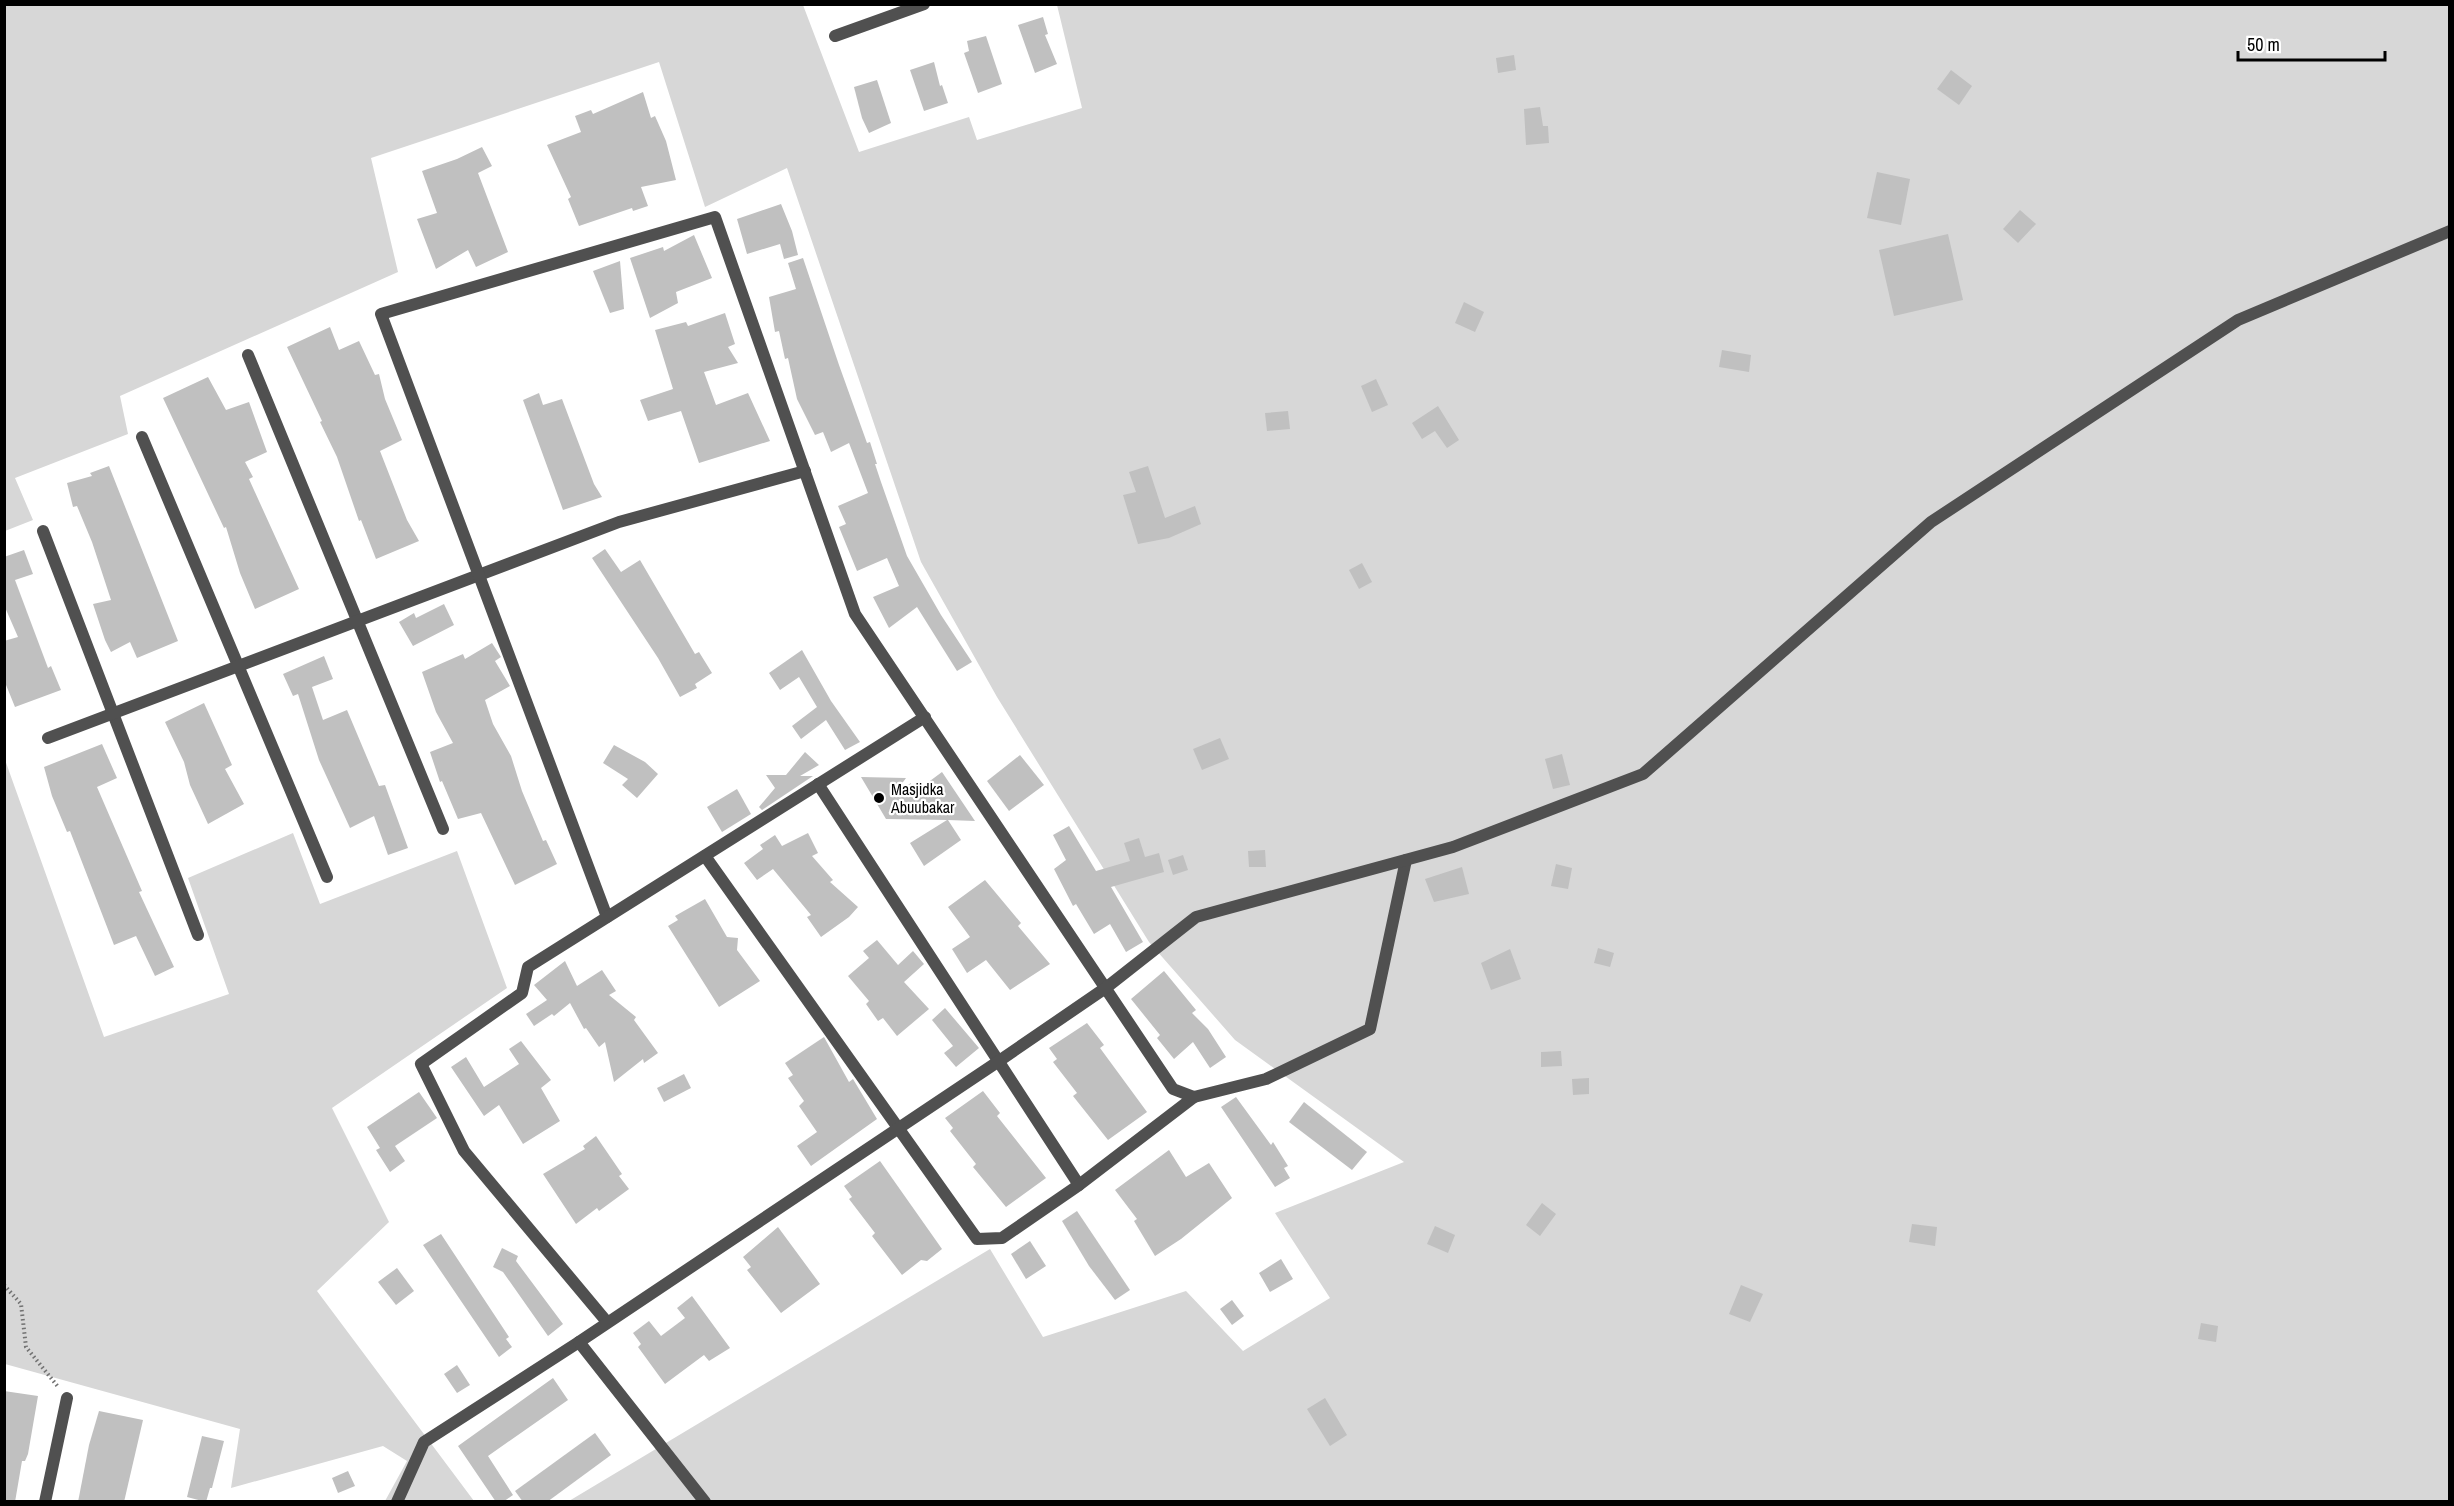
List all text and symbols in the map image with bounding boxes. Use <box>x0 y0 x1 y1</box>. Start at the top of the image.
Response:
scale bar <box>2238 24 2385 62</box>
text: 50 m <box>2247 32 2280 57</box>
place label: Masjidka Abuubakar <box>890 778 955 818</box>
marker: Masjidka Abuubakar <box>872 791 886 805</box>

